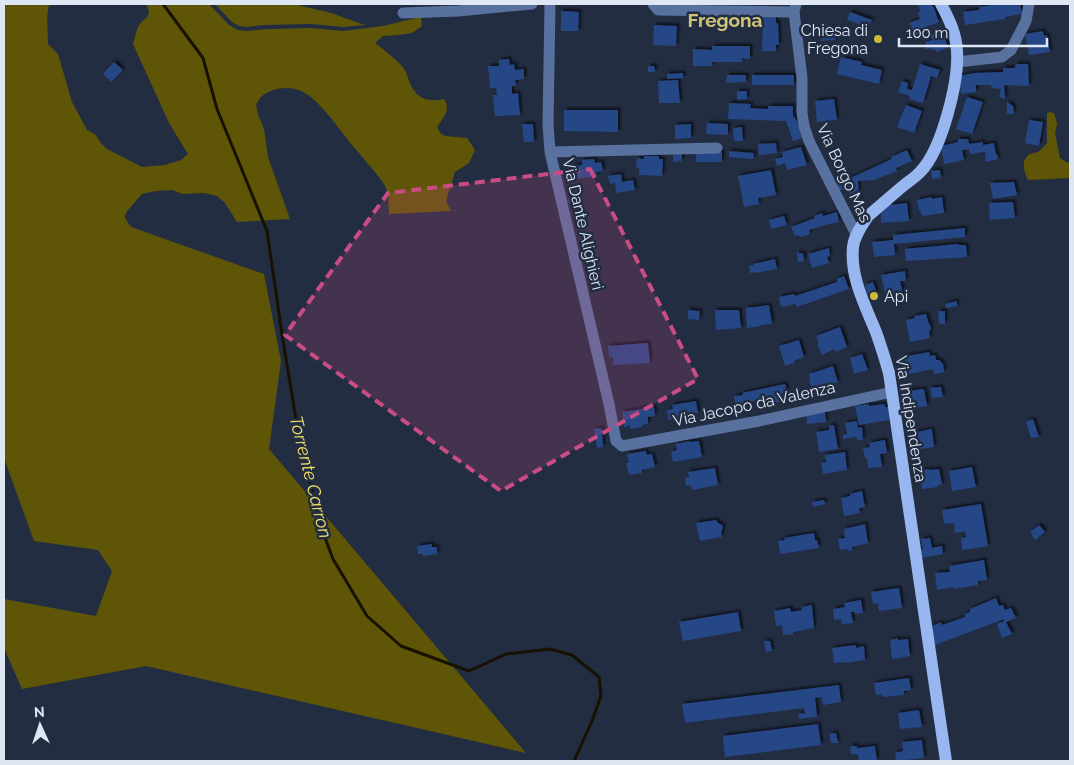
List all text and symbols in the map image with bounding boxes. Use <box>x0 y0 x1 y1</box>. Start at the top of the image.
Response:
district label: Fregona <box>688 9 763 31</box>
scale bar <box>899 15 1046 47</box>
place label: Chiesa di Fregona <box>801 21 868 58</box>
text: 100 m <box>906 24 948 42</box>
marker: Chiesa di Fregona <box>872 33 884 45</box>
street label: Via Borgo Mas <box>813 121 875 226</box>
street label: Via Dante Alighieri <box>559 156 607 292</box>
place label: Api <box>884 287 908 306</box>
marker: Api <box>868 290 880 302</box>
street label: Via Indipendenza <box>892 354 930 484</box>
street label: Via Jacopo da Valenza <box>671 378 837 430</box>
water label: Torrente Carron <box>286 414 336 540</box>
north arrow <box>15 700 65 750</box>
text: N <box>34 704 45 720</box>

